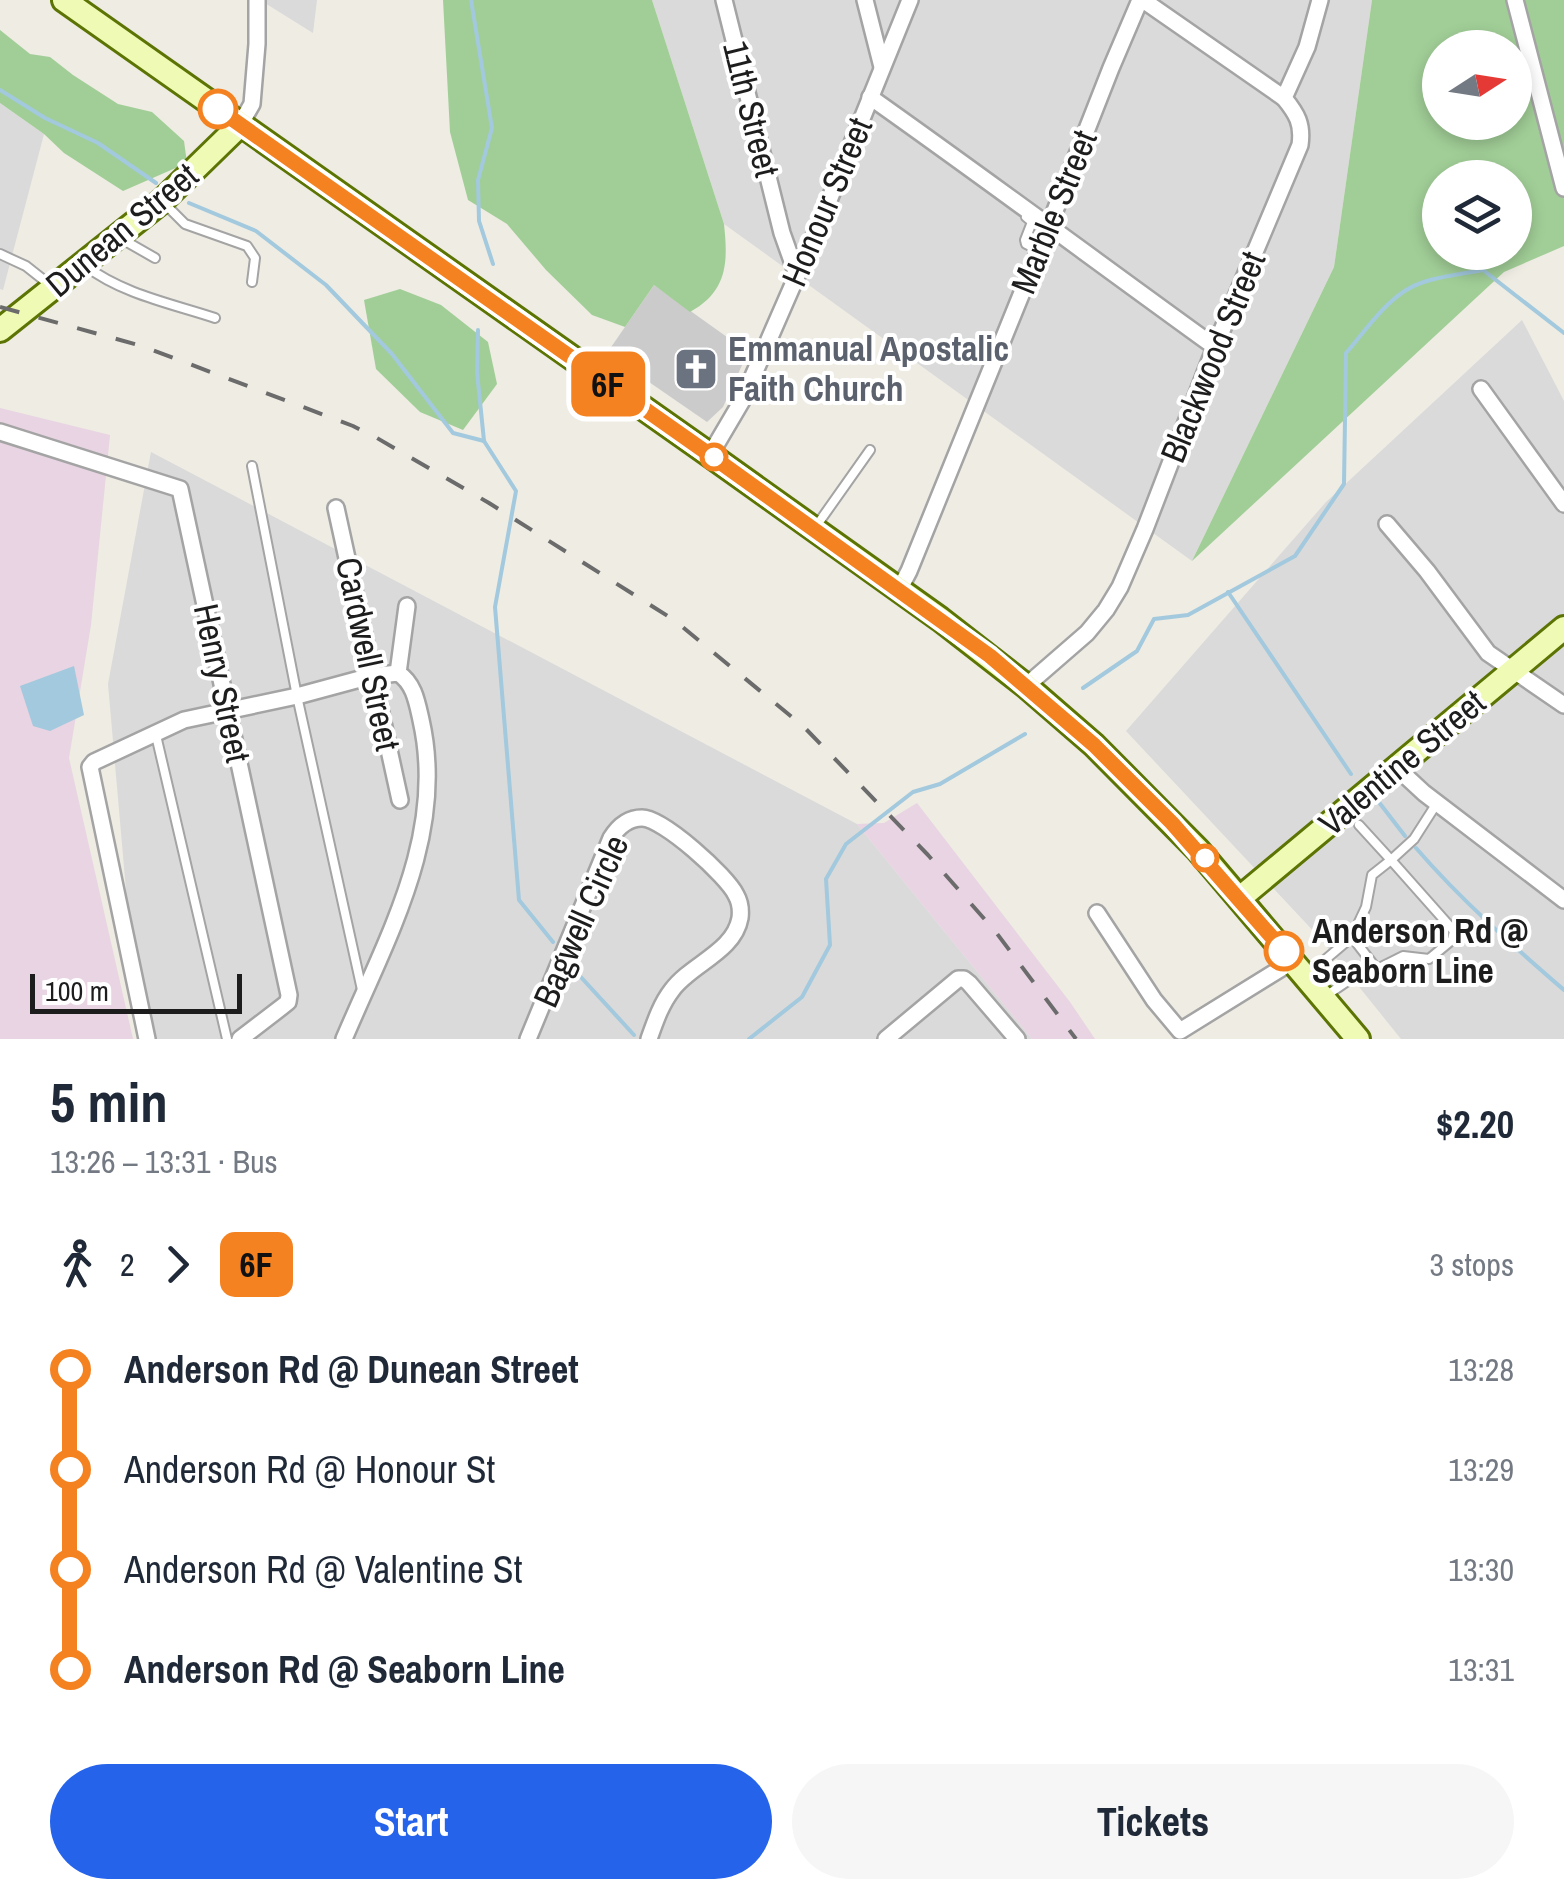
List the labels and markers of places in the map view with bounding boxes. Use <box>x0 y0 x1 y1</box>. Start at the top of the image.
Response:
unlabelled marker <box>199 90 237 128</box>
place label: Emmanual Apostalic Faith Church <box>728 325 1009 412</box>
church icon: Emmanual Apostalic Faith Church <box>673 346 719 392</box>
unlabelled marker <box>701 444 727 470</box>
unlabelled marker <box>1192 845 1218 871</box>
place label: Anderson Rd @ Seaborn Line <box>1312 907 1528 994</box>
marker: Anderson Rd @ Seaborn Line <box>1265 932 1303 970</box>

